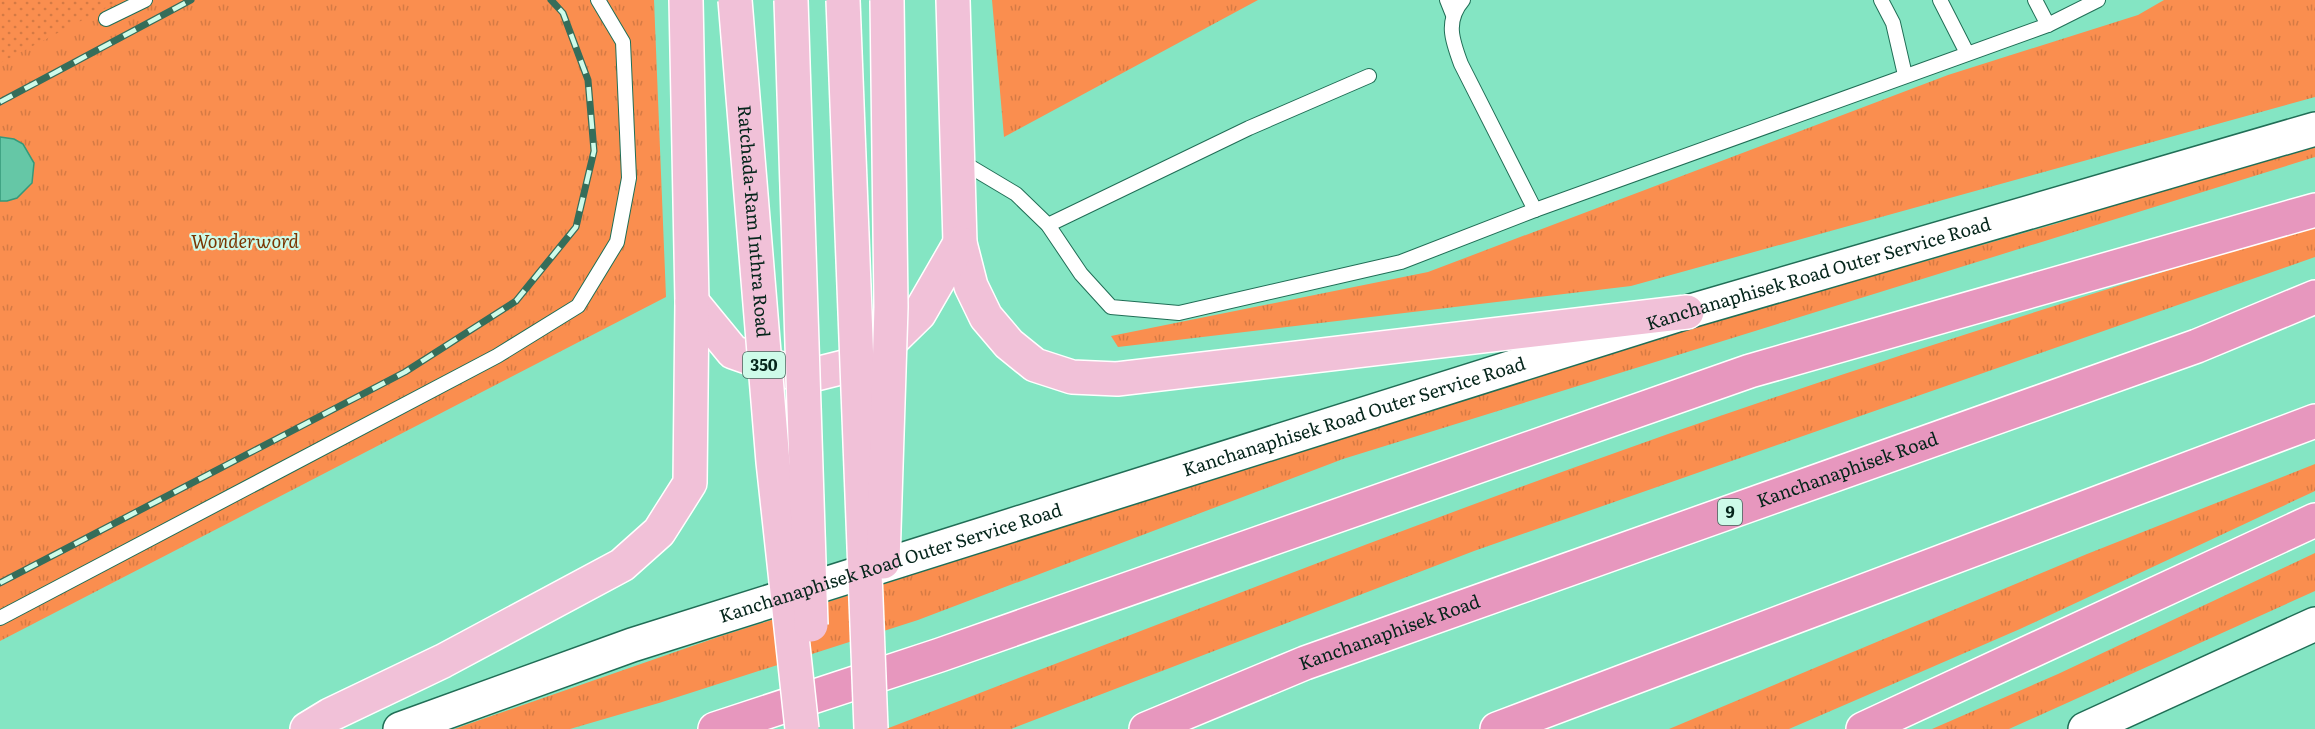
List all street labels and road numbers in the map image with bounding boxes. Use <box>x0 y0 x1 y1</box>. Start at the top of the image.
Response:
street label: Ratchada-Ram Inthra Road <box>732 104 778 339</box>
street label: Kanchanaphisek Road Outer Service Road <box>1642 209 1994 336</box>
street label: Kanchanaphisek Road Outer Service Road <box>1179 349 1528 482</box>
road number: 350 <box>743 352 785 378</box>
street label: Kanchanaphisek Road <box>1753 424 1941 513</box>
street label: Kanchanaphisek Road Outer Service Road <box>715 495 1065 629</box>
road number: 9 <box>1718 499 1742 525</box>
street label: Kanchanaphisek Road <box>1295 587 1484 676</box>

